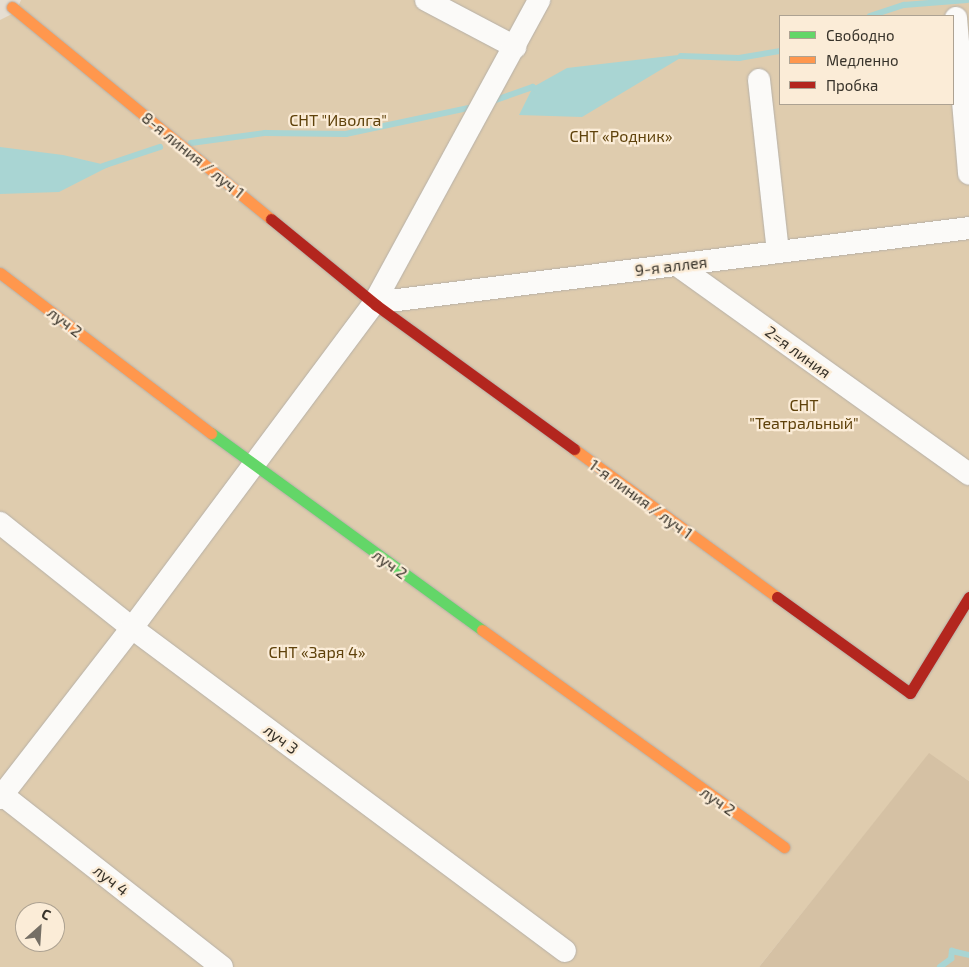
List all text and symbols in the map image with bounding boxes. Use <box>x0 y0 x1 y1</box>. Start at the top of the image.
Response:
legend <box>779 15 954 105</box>
text: Свободно <box>826 26 895 44</box>
text: Медленно <box>826 51 899 69</box>
text: Пробка <box>826 76 878 94</box>
street label: 8-я линия / луч 1 <box>138 108 248 202</box>
park label: СНТ "Иволга" <box>289 110 387 130</box>
park label: СНТ «Родник» <box>569 126 673 146</box>
street label: 9-я аллея <box>634 252 708 280</box>
street label: луч 2 <box>44 303 86 341</box>
street label: 2=я линия <box>761 322 835 382</box>
park label: СНТ "Театральный" <box>749 395 859 433</box>
street label: 1-я линия / луч 1 <box>586 455 696 543</box>
street label: луч 2 <box>369 545 411 583</box>
park label: СНТ «Заря 4» <box>268 642 366 662</box>
street label: луч 3 <box>260 720 302 758</box>
street label: луч 2 <box>697 782 739 820</box>
street label: луч 4 <box>90 860 132 900</box>
north arrow <box>15 902 65 952</box>
text: С <box>39 905 54 923</box>

